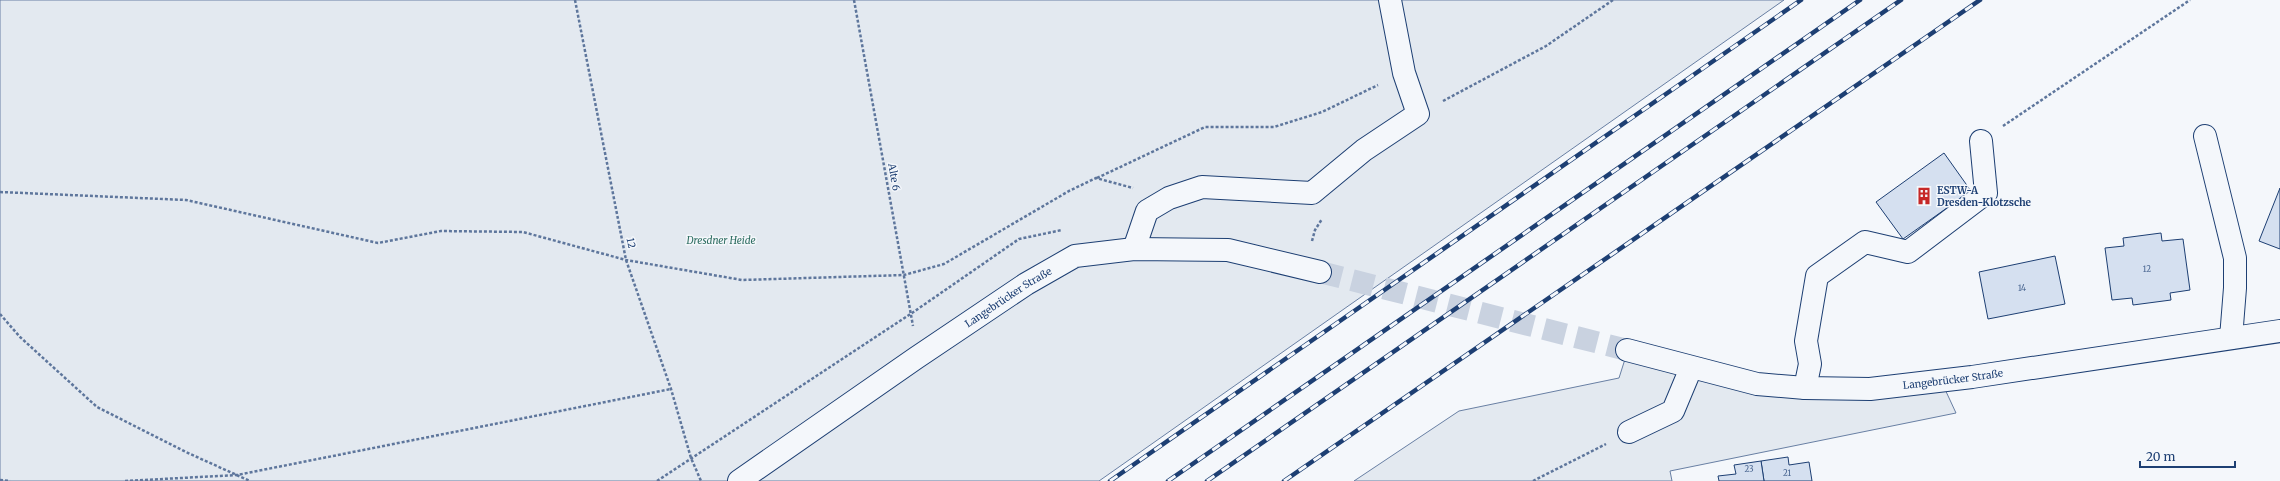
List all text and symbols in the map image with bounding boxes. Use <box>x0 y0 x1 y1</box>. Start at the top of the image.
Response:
street label: Alte 6 <box>885 161 903 192</box>
place label: ESTW-A Dresden-Klotzsche <box>1937 184 2032 209</box>
building icon: ESTW-A Dresden-Klotzsche <box>1914 186 1934 206</box>
park label: Dresdner Heide <box>685 234 756 247</box>
street label: 12 <box>624 237 638 249</box>
street label: Langebrücker Straße <box>962 264 1054 330</box>
house number: 12 <box>2143 264 2151 274</box>
house number: 14 <box>2018 283 2026 293</box>
street label: Langebrücker Straße <box>1902 366 2004 392</box>
scale bar <box>2140 443 2235 469</box>
text: 20 m <box>2146 449 2175 464</box>
house number: 23 <box>1744 464 1754 474</box>
house number: 21 <box>1783 468 1791 478</box>

